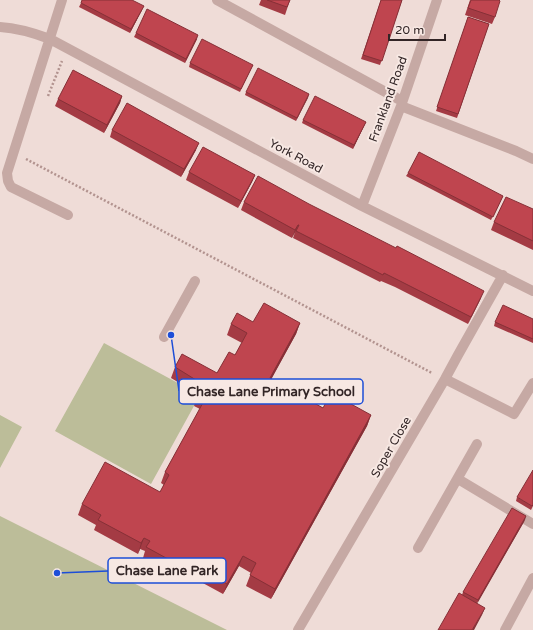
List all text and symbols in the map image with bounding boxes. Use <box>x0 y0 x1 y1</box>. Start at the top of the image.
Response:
scale bar <box>389 16 445 42</box>
text: 20 m <box>395 23 424 37</box>
street label: Frankland Road <box>366 54 410 144</box>
street label: York Road <box>267 136 325 176</box>
callout: Chase Lane Primary School <box>179 379 363 404</box>
text: Chase Lane Primary School <box>187 384 355 400</box>
street label: Soper Close <box>368 414 414 480</box>
callout: Chase Lane Park <box>108 558 226 583</box>
text: Chase Lane Park <box>116 563 218 579</box>

